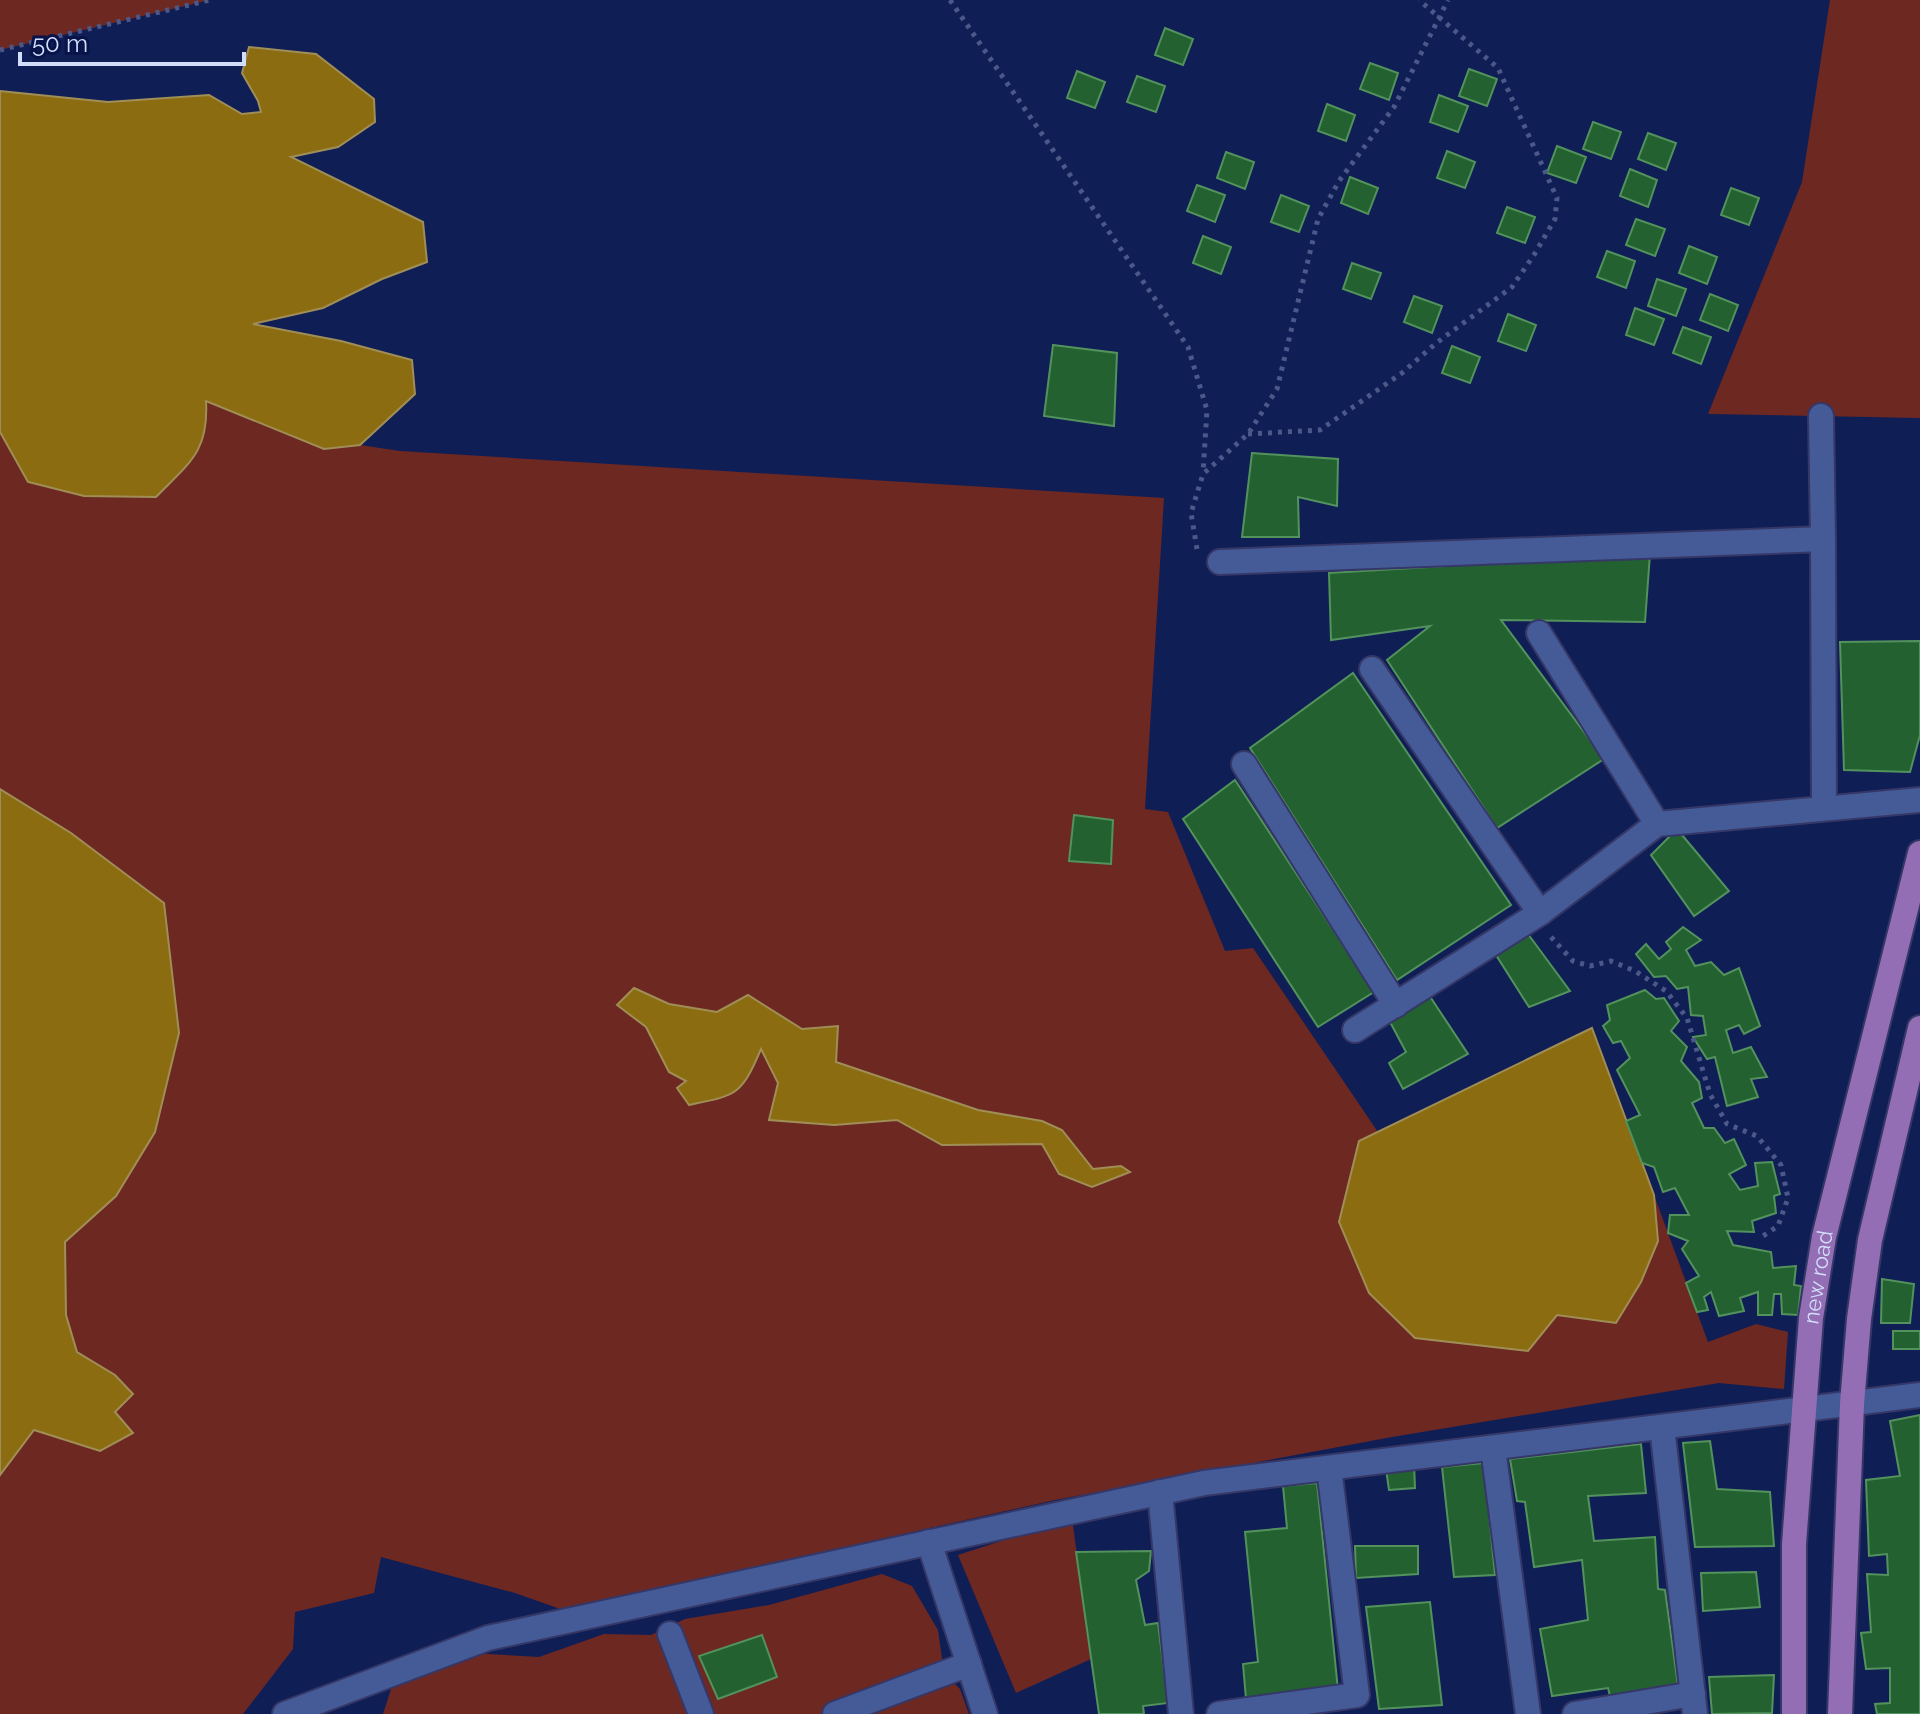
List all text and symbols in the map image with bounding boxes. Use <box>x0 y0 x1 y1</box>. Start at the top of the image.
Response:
scale bar <box>20 16 244 66</box>
text: 50 m <box>32 29 88 58</box>
street label: new road <box>1797 1228 1838 1326</box>

